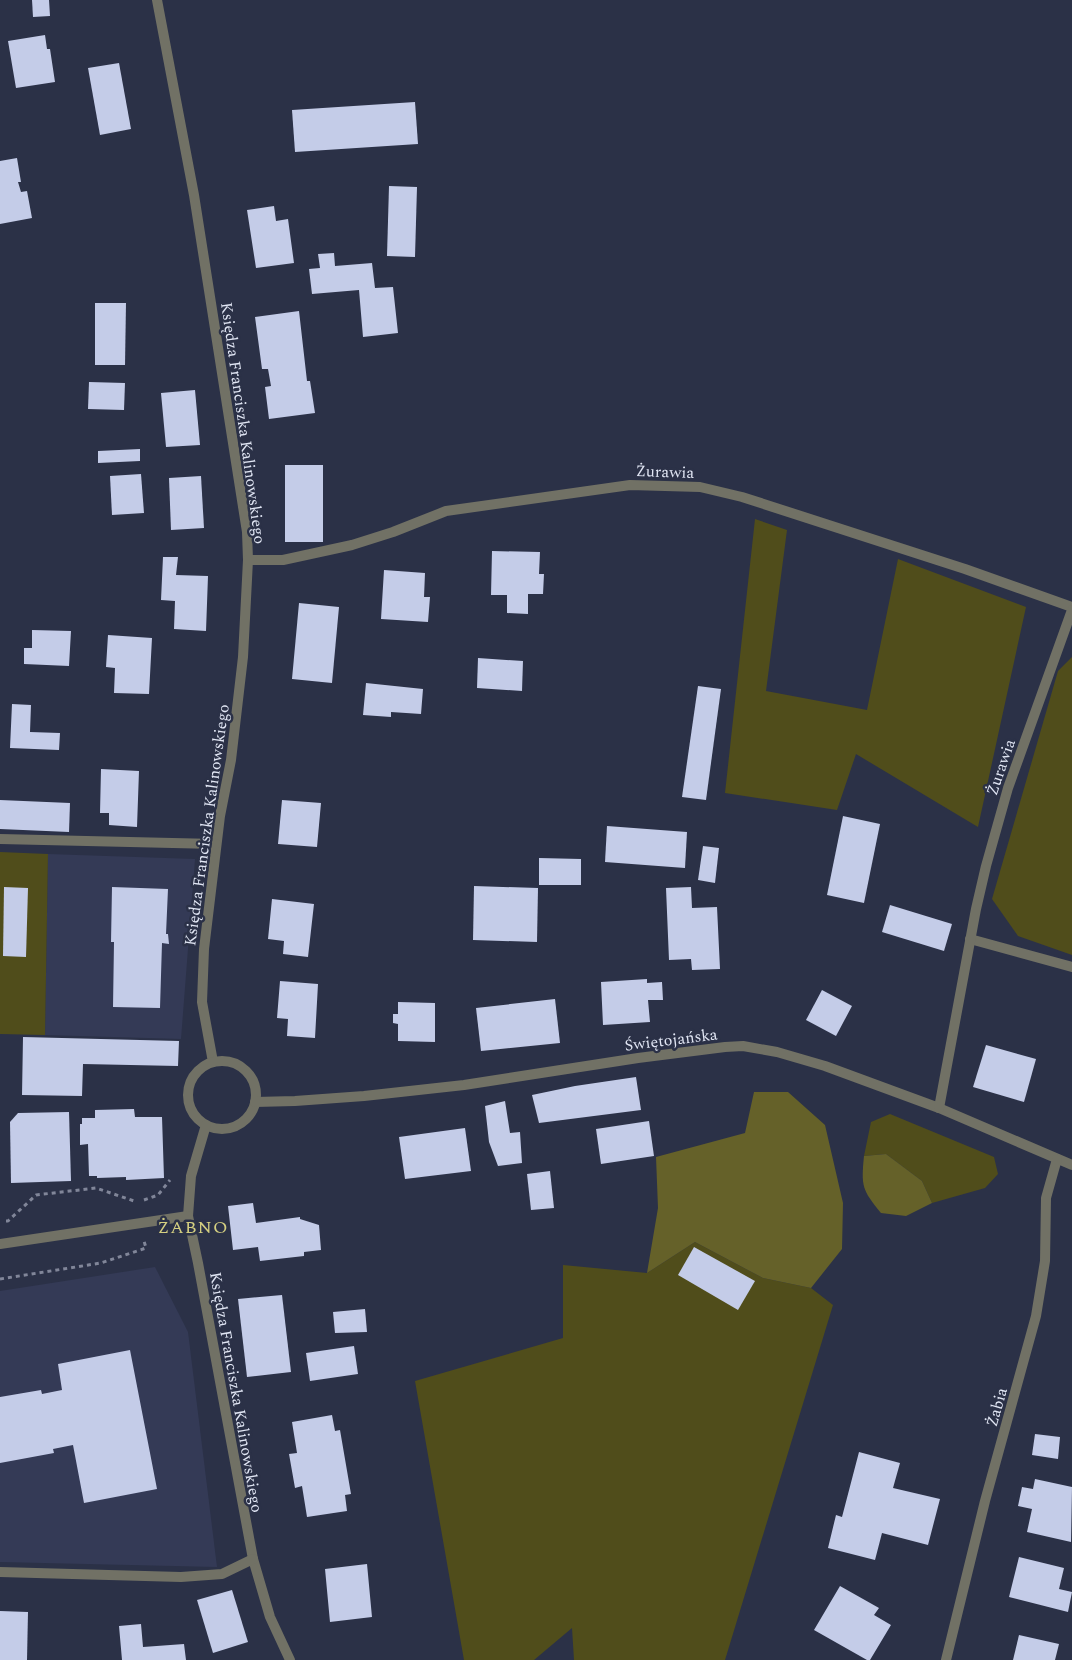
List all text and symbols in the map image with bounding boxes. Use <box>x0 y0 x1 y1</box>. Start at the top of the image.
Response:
street label: Księdza Franciszka Kalinowskiego <box>214 301 272 546</box>
street label: Żurawia <box>635 459 695 485</box>
street label: Księdza Franciszka Kalinowskiego <box>178 703 236 948</box>
street label: Żurawia <box>980 736 1022 799</box>
street label: Świętojańska <box>623 1022 719 1058</box>
district label: ŻABNO <box>158 1214 228 1241</box>
street label: Księdza Franciszka Kalinowskiego <box>203 1270 269 1514</box>
street label: Żabia <box>980 1385 1014 1430</box>

